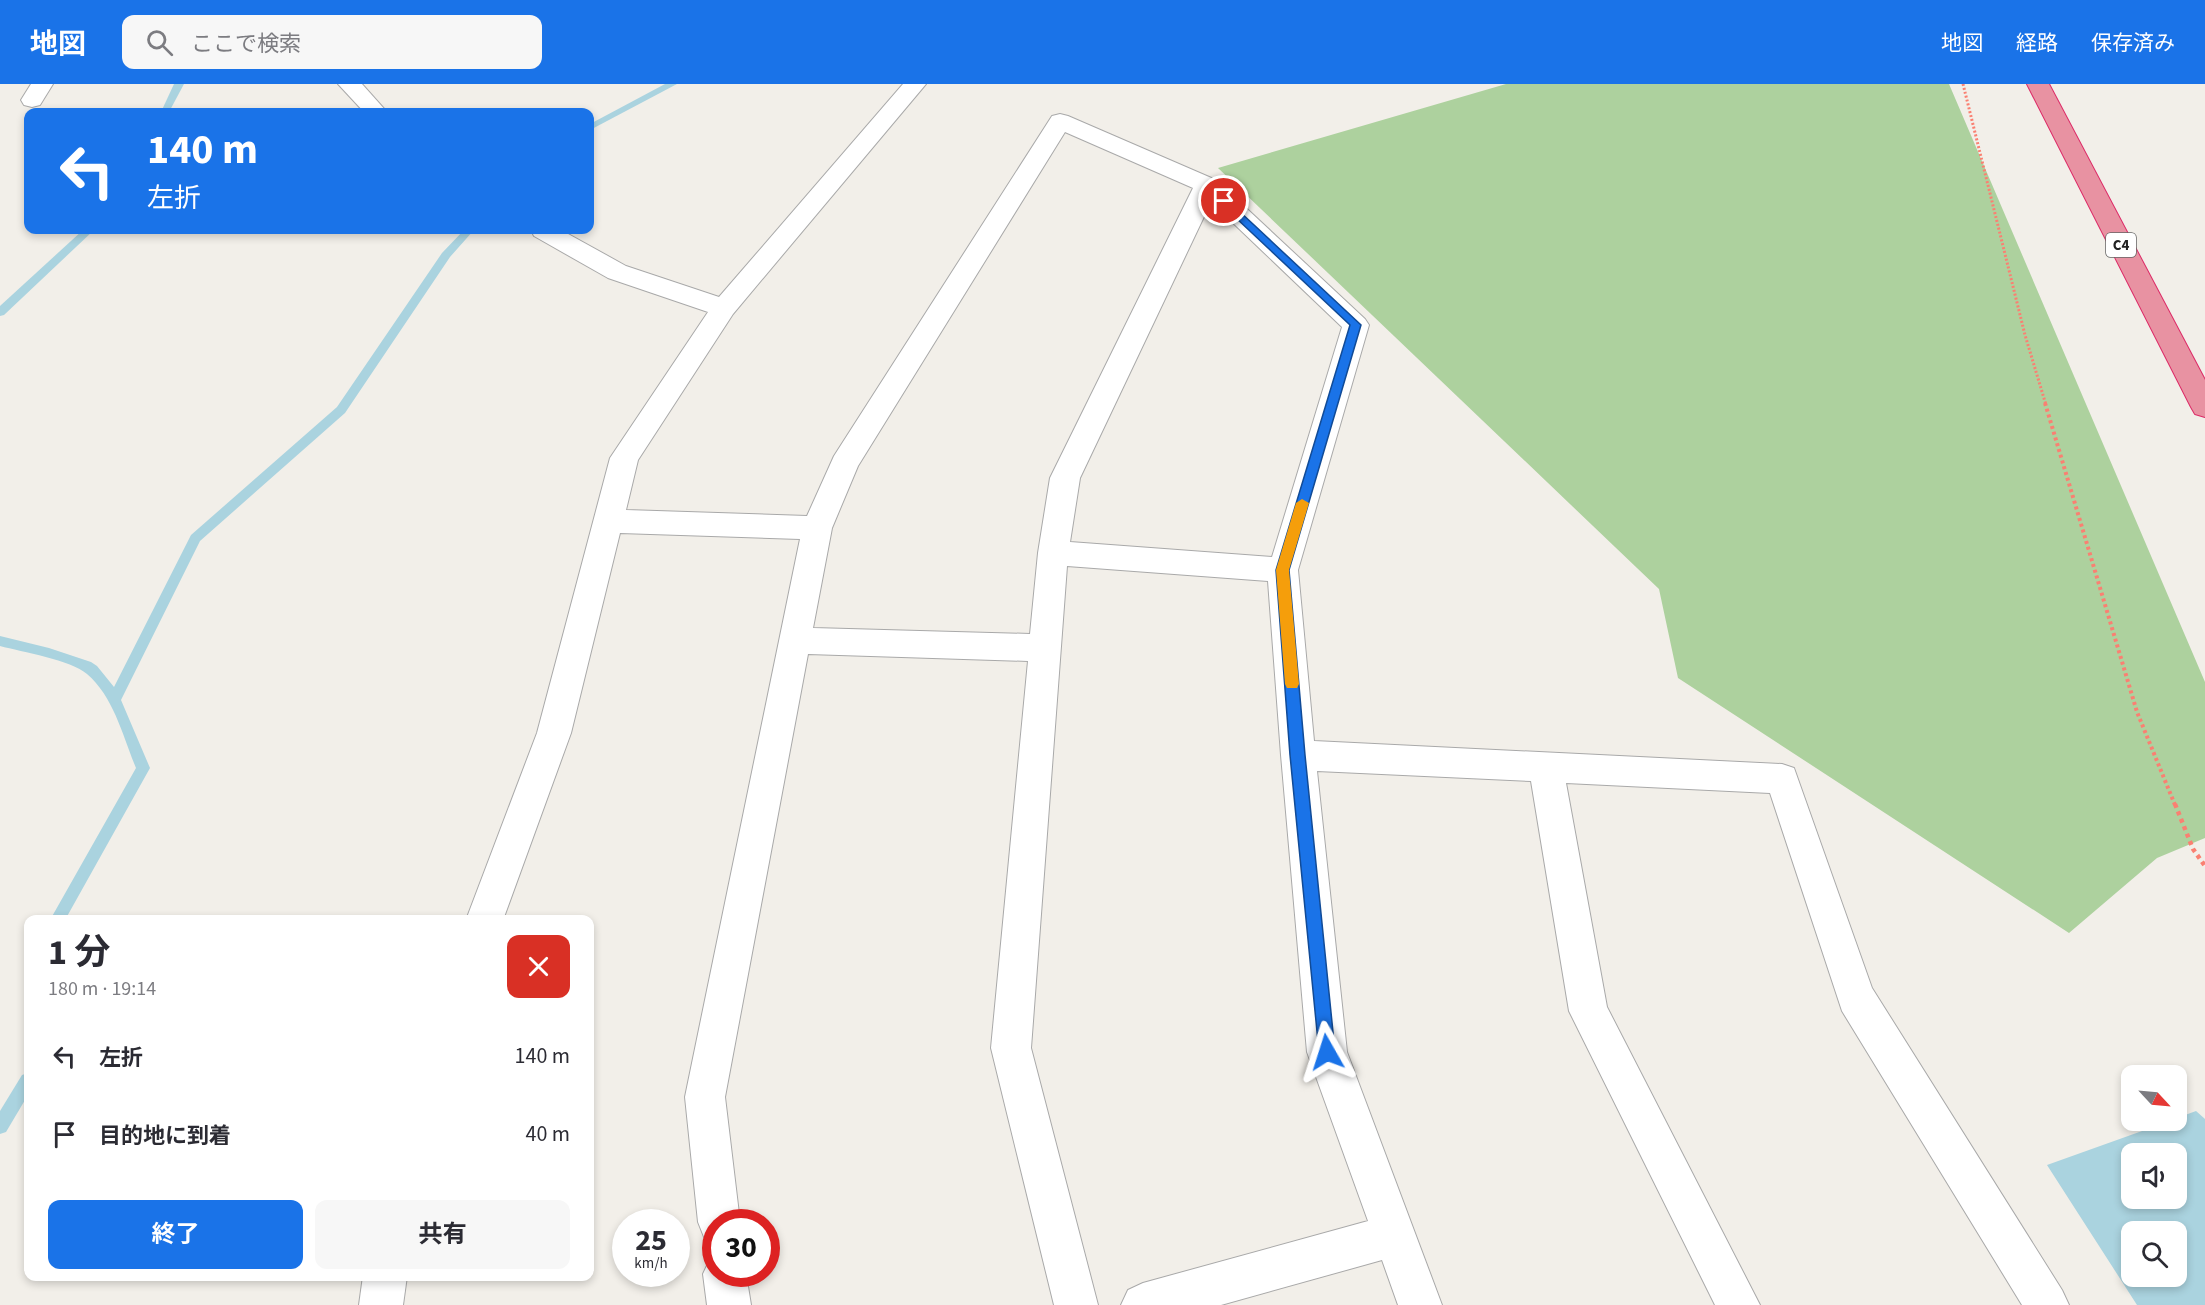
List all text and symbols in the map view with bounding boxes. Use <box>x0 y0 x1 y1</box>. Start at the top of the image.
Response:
search box <box>122 15 542 69</box>
text: 地図 <box>30 24 86 64</box>
icon: search <box>143 26 176 59</box>
text: ここで検索 <box>191 28 301 60</box>
text: 地図 <box>1941 28 1983 58</box>
text: 経路 <box>2016 28 2058 58</box>
text: 保存済み <box>2091 28 2175 58</box>
text: 140 m <box>147 120 258 180</box>
icon: left <box>48 132 126 210</box>
pin <box>1198 175 1249 226</box>
text: 左折 <box>147 179 201 218</box>
icon: arrive <box>1207 184 1240 217</box>
road number: C4 <box>2106 233 2136 257</box>
text: 1 分 <box>48 927 110 978</box>
button: close <box>507 935 570 998</box>
text: 180 m · 19:14 <box>48 975 156 1003</box>
position arrow <box>1295 1020 1359 1084</box>
icon: left <box>48 1040 81 1073</box>
text: 140 m <box>515 1040 570 1072</box>
text: 左折 <box>99 1042 143 1074</box>
north arrow <box>2121 1065 2187 1131</box>
map controls <box>2121 1065 2187 1287</box>
icon: arrive <box>48 1118 81 1151</box>
text: 40 m <box>525 1118 570 1150</box>
text: 目的地に到着 <box>99 1120 231 1152</box>
button: sound <box>2121 1143 2187 1209</box>
button: 終了 <box>48 1200 303 1269</box>
button: 共有 <box>315 1200 570 1269</box>
speed limit sign: 30 <box>702 1209 780 1287</box>
text: 25 <box>635 1219 667 1262</box>
button: search <box>2121 1221 2187 1287</box>
text: km/h <box>634 1253 668 1274</box>

